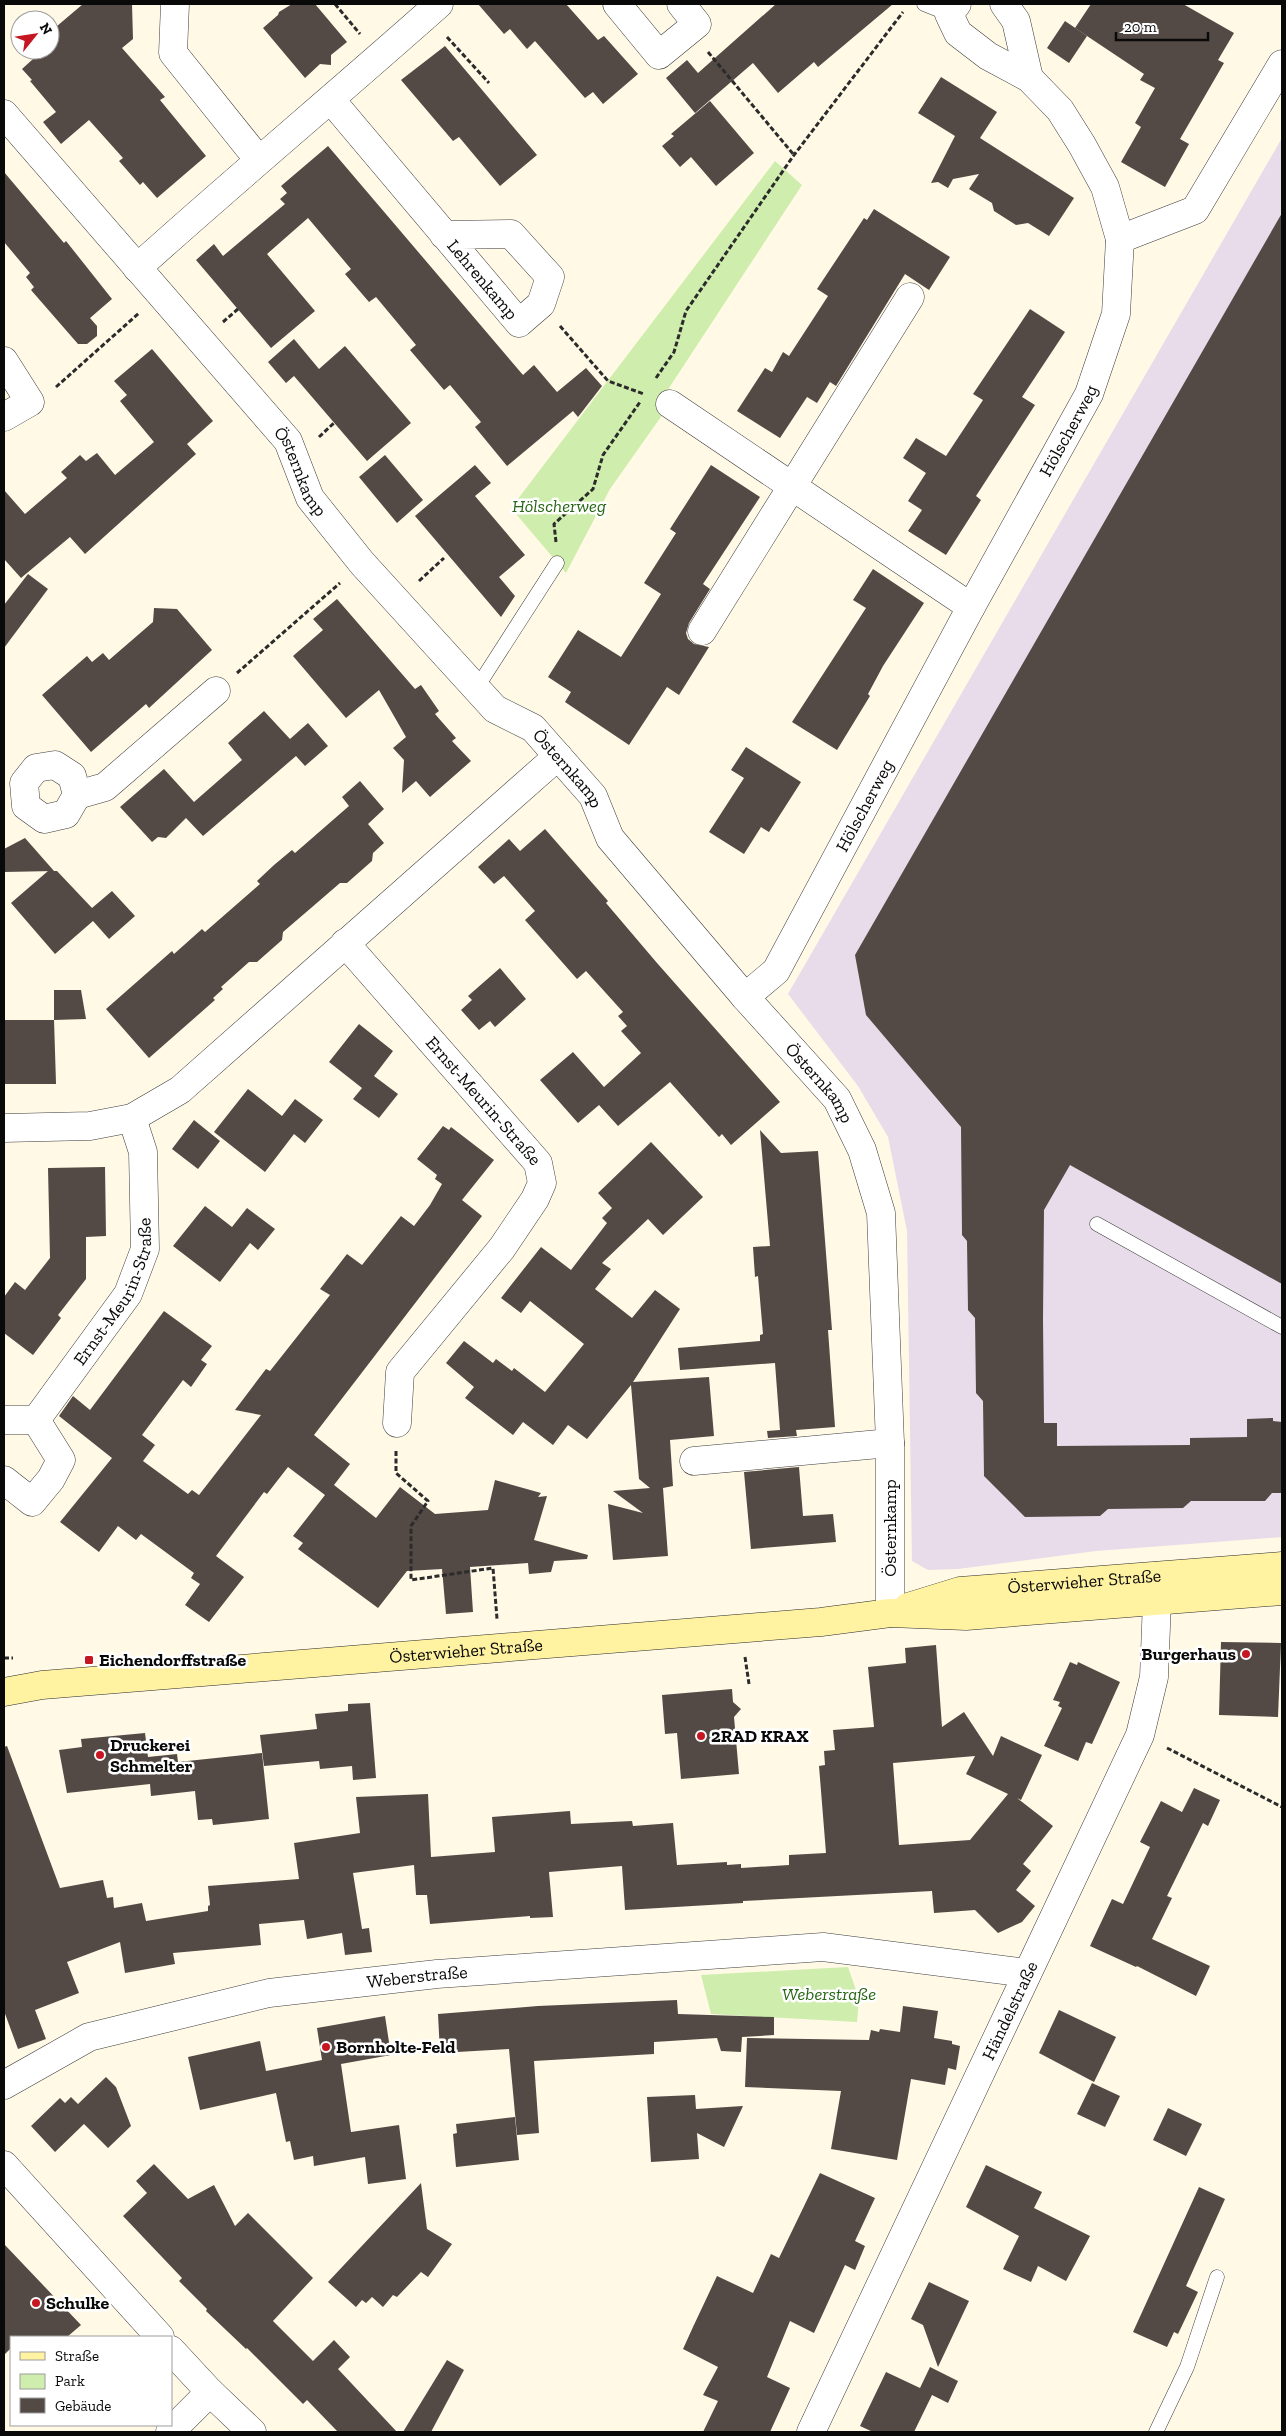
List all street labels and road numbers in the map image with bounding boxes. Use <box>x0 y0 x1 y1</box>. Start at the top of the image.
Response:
street label: Lehrenkamp <box>442 235 523 324</box>
street label: Hölscherweg <box>1034 382 1102 480</box>
street label: Östernkamp <box>269 422 332 521</box>
street label: Östernkamp <box>528 724 608 811</box>
street label: Hölscherweg <box>831 756 898 856</box>
street label: Ernst-Meurin-Straße <box>421 1032 546 1170</box>
street label: Östernkamp <box>781 1038 858 1127</box>
street label: Ernst-Meurin-Straße <box>69 1218 156 1369</box>
street label: Östernkamp <box>879 1479 901 1577</box>
street label: Österwieher Straße <box>1007 1564 1162 1598</box>
street label: Österwieher Straße <box>388 1634 543 1668</box>
street label: Händelstraße <box>977 1958 1043 2064</box>
street label: Weberstraße <box>366 1961 468 1993</box>

